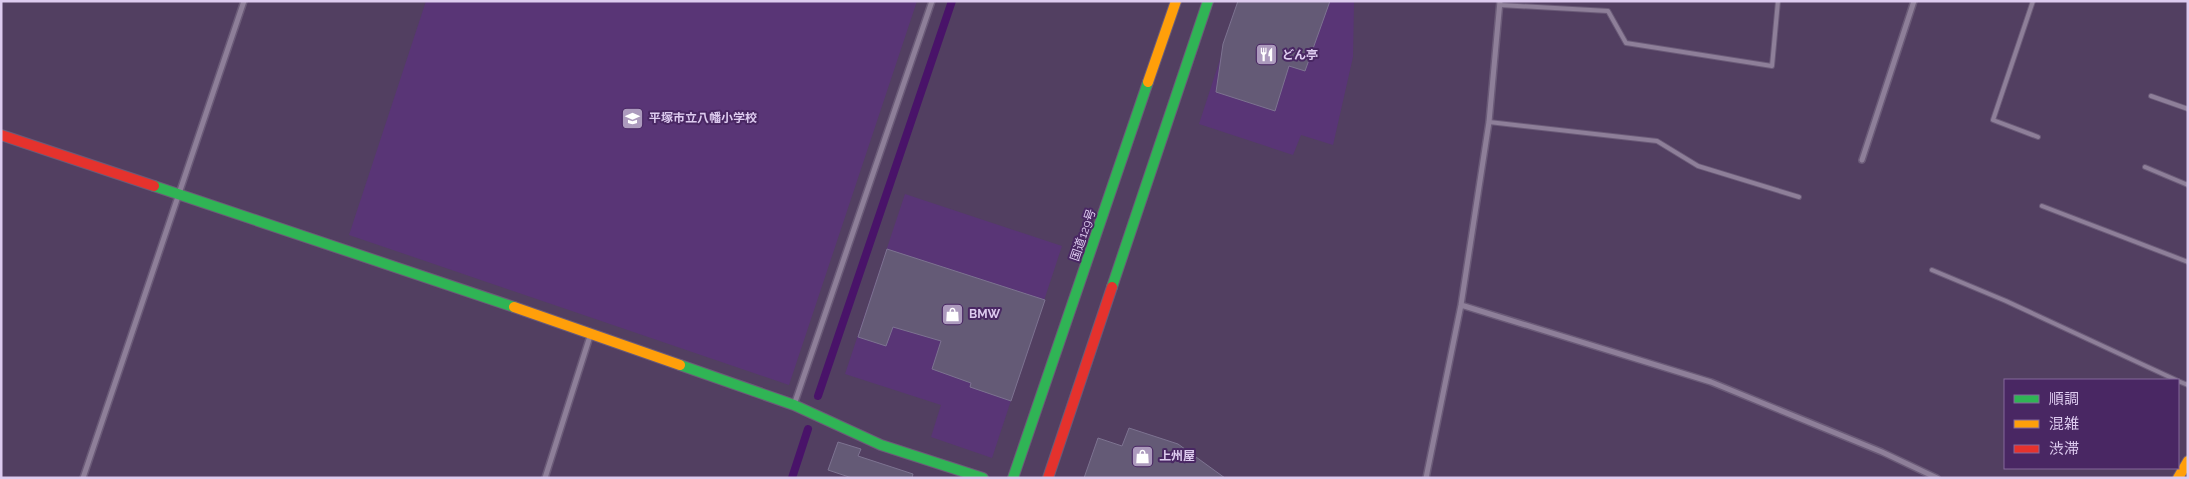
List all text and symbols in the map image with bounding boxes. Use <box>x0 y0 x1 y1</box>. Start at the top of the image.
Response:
restaurant icon: どん亭 <box>1254 43 1278 67</box>
place label: どん亭 <box>1282 48 1318 62</box>
school or university icon: 平塚市立八幡小学校 <box>621 106 645 130</box>
place label: 平塚市立八幡小学校 <box>649 111 757 125</box>
street label: 国道129号 <box>1068 207 1098 263</box>
shop icon: BMW <box>941 302 965 326</box>
place label: BMW <box>969 307 1001 321</box>
legend <box>2004 379 2179 469</box>
text: 順調 <box>2049 390 2079 408</box>
text: 混雑 <box>2049 415 2079 433</box>
text: 渋滞 <box>2049 440 2079 458</box>
shop icon: 上州屋 <box>1131 444 1155 468</box>
place label: 上州屋 <box>1159 449 1195 463</box>

